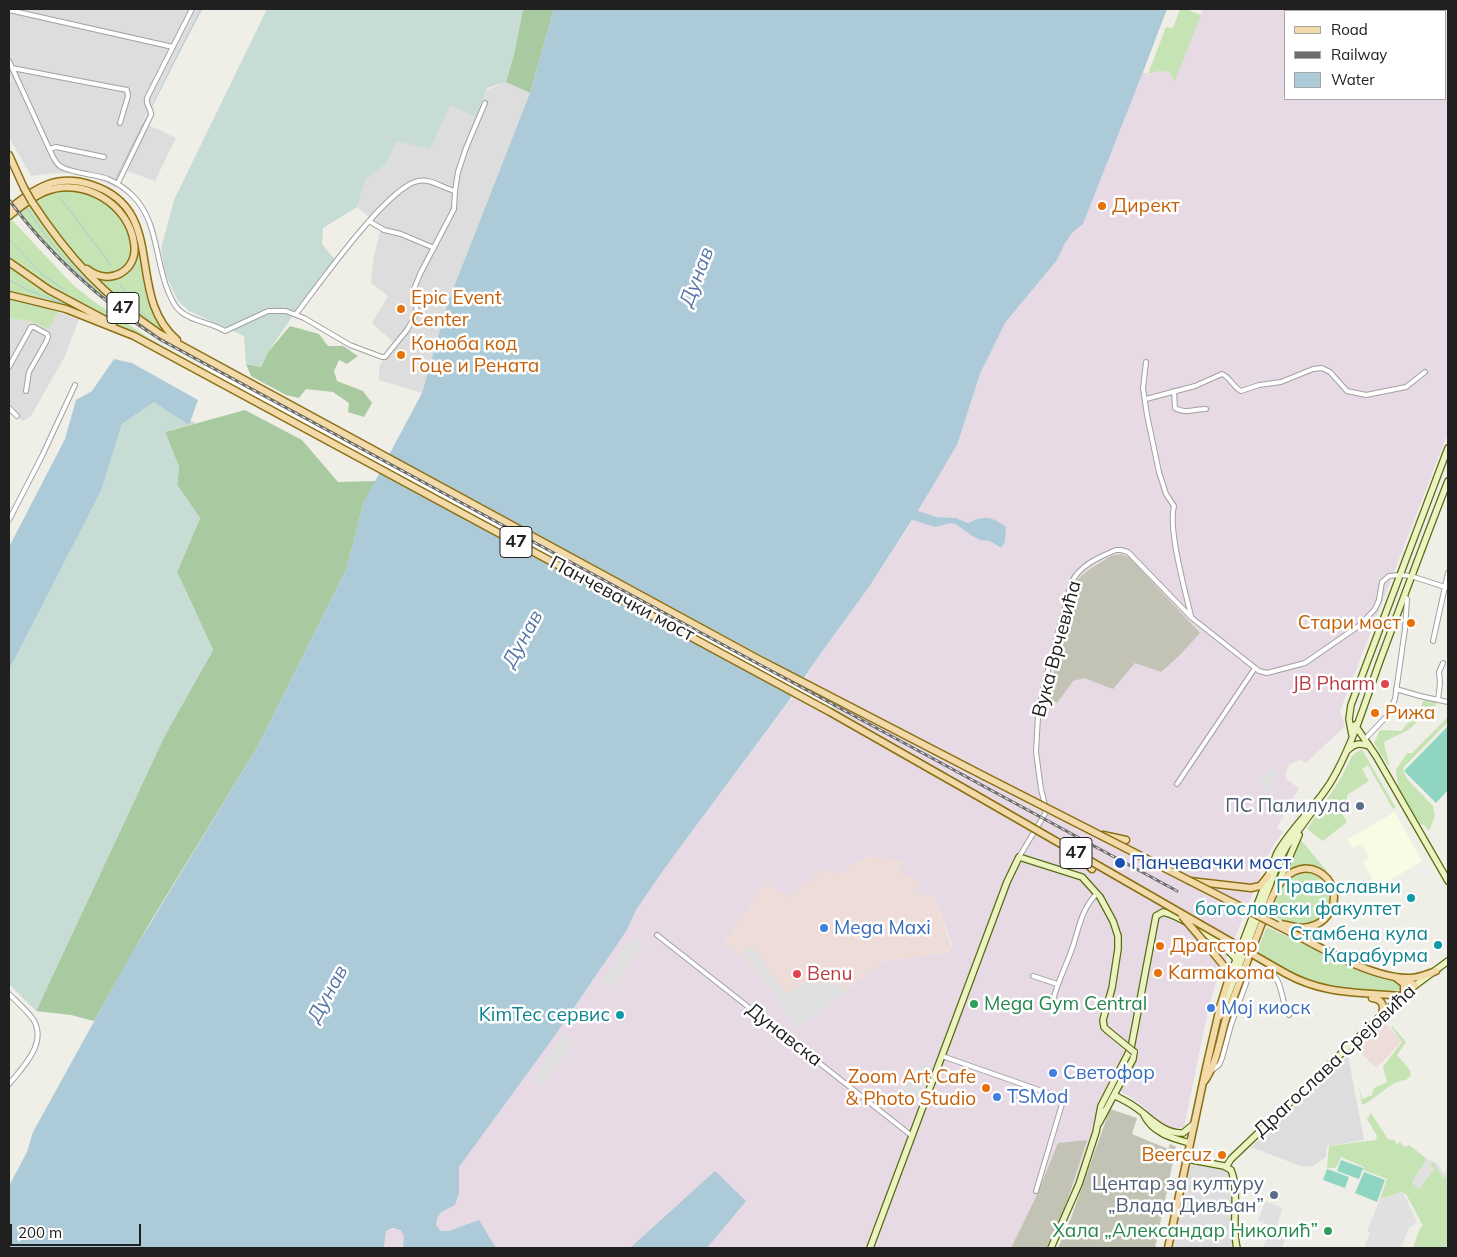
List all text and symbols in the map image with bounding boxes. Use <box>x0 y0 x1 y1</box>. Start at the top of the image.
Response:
legend <box>1284 10 1447 100</box>
text: Road <box>1331 20 1368 39</box>
text: Railway <box>1331 45 1387 64</box>
text: Water <box>1331 70 1375 89</box>
place label: Директ <box>1112 195 1180 217</box>
marker: Директ <box>1096 200 1108 212</box>
water label: Дунав <box>675 244 719 310</box>
place label: Epic Event Center <box>411 287 502 331</box>
road number: 47 <box>107 292 139 324</box>
marker: Epic Event Center <box>395 303 407 315</box>
place label: Коноба код Гоце и Рената <box>411 333 539 377</box>
marker: Коноба код Гоце и Рената <box>395 349 407 361</box>
road number: 47 <box>500 526 532 558</box>
street label: Панчевачки мост <box>546 551 698 647</box>
street label: Вука Врчевића <box>1028 578 1086 720</box>
water label: Дунав <box>498 606 548 672</box>
place label: Стари мост <box>1298 612 1401 634</box>
marker: Стари мост <box>1405 617 1417 629</box>
place label: JB Pharm <box>1292 673 1375 695</box>
marker: JB Pharm <box>1379 678 1391 690</box>
place label: Рижа <box>1385 702 1435 724</box>
marker: Рижа <box>1369 707 1381 719</box>
place label: ПС Палилула <box>1225 795 1350 817</box>
marker: ПС Палилула <box>1354 800 1366 812</box>
road number: 47 <box>1060 838 1092 868</box>
place label: Панчевачки мост <box>1131 852 1291 874</box>
marker: Панчевачки мост <box>1113 856 1127 870</box>
place label: Православни богословски факултет <box>1195 876 1401 920</box>
marker: Православни богословски факултет <box>1405 892 1417 904</box>
place label: Mega Maxi <box>834 917 931 939</box>
marker: Mega Maxi <box>818 922 830 934</box>
place label: Стамбена кула Карабурма <box>1290 923 1428 967</box>
place label: Драгстор <box>1170 935 1258 957</box>
marker: Стамбена кула Карабурма <box>1432 939 1444 951</box>
marker: Драгстор <box>1154 940 1166 952</box>
water label: Дунав <box>303 961 353 1027</box>
place label: Karmakoma <box>1168 962 1275 984</box>
place label: Benu <box>807 963 852 985</box>
marker: Karmakoma <box>1152 967 1164 979</box>
marker: Benu <box>791 968 803 980</box>
street label: Драгослава Срејовића <box>1249 980 1421 1142</box>
place label: Mega Gym Central <box>984 993 1147 1015</box>
place label: Мој киоск <box>1221 997 1310 1019</box>
street label: Дунавска <box>741 998 827 1072</box>
marker: Mega Gym Central <box>968 998 980 1010</box>
marker: Мој киоск <box>1205 1002 1217 1014</box>
place label: KimTec сервис <box>479 1004 610 1026</box>
marker: KimTec сервис <box>614 1009 626 1021</box>
place label: Светофор <box>1063 1062 1155 1084</box>
place label: Zoom Art Cafe & Photo Studio <box>845 1066 976 1110</box>
marker: Светофор <box>1047 1067 1059 1079</box>
marker: Zoom Art Cafe & Photo Studio <box>980 1082 992 1094</box>
place label: TSMod <box>1007 1086 1068 1108</box>
marker: TSMod <box>991 1091 1003 1103</box>
place label: Beercuz <box>1141 1144 1212 1166</box>
marker: Beercuz <box>1216 1149 1228 1161</box>
place label: Центар за културу „Влада Дивљан” <box>1092 1173 1264 1217</box>
marker: Центар за културу „Влада Дивљан” <box>1268 1189 1280 1201</box>
scale bar <box>12 1214 144 1246</box>
place label: Хала „Александар Николић” <box>1052 1220 1318 1242</box>
text: 200 m <box>18 1223 62 1242</box>
marker: Хала „Александар Николић” <box>1322 1225 1334 1237</box>

